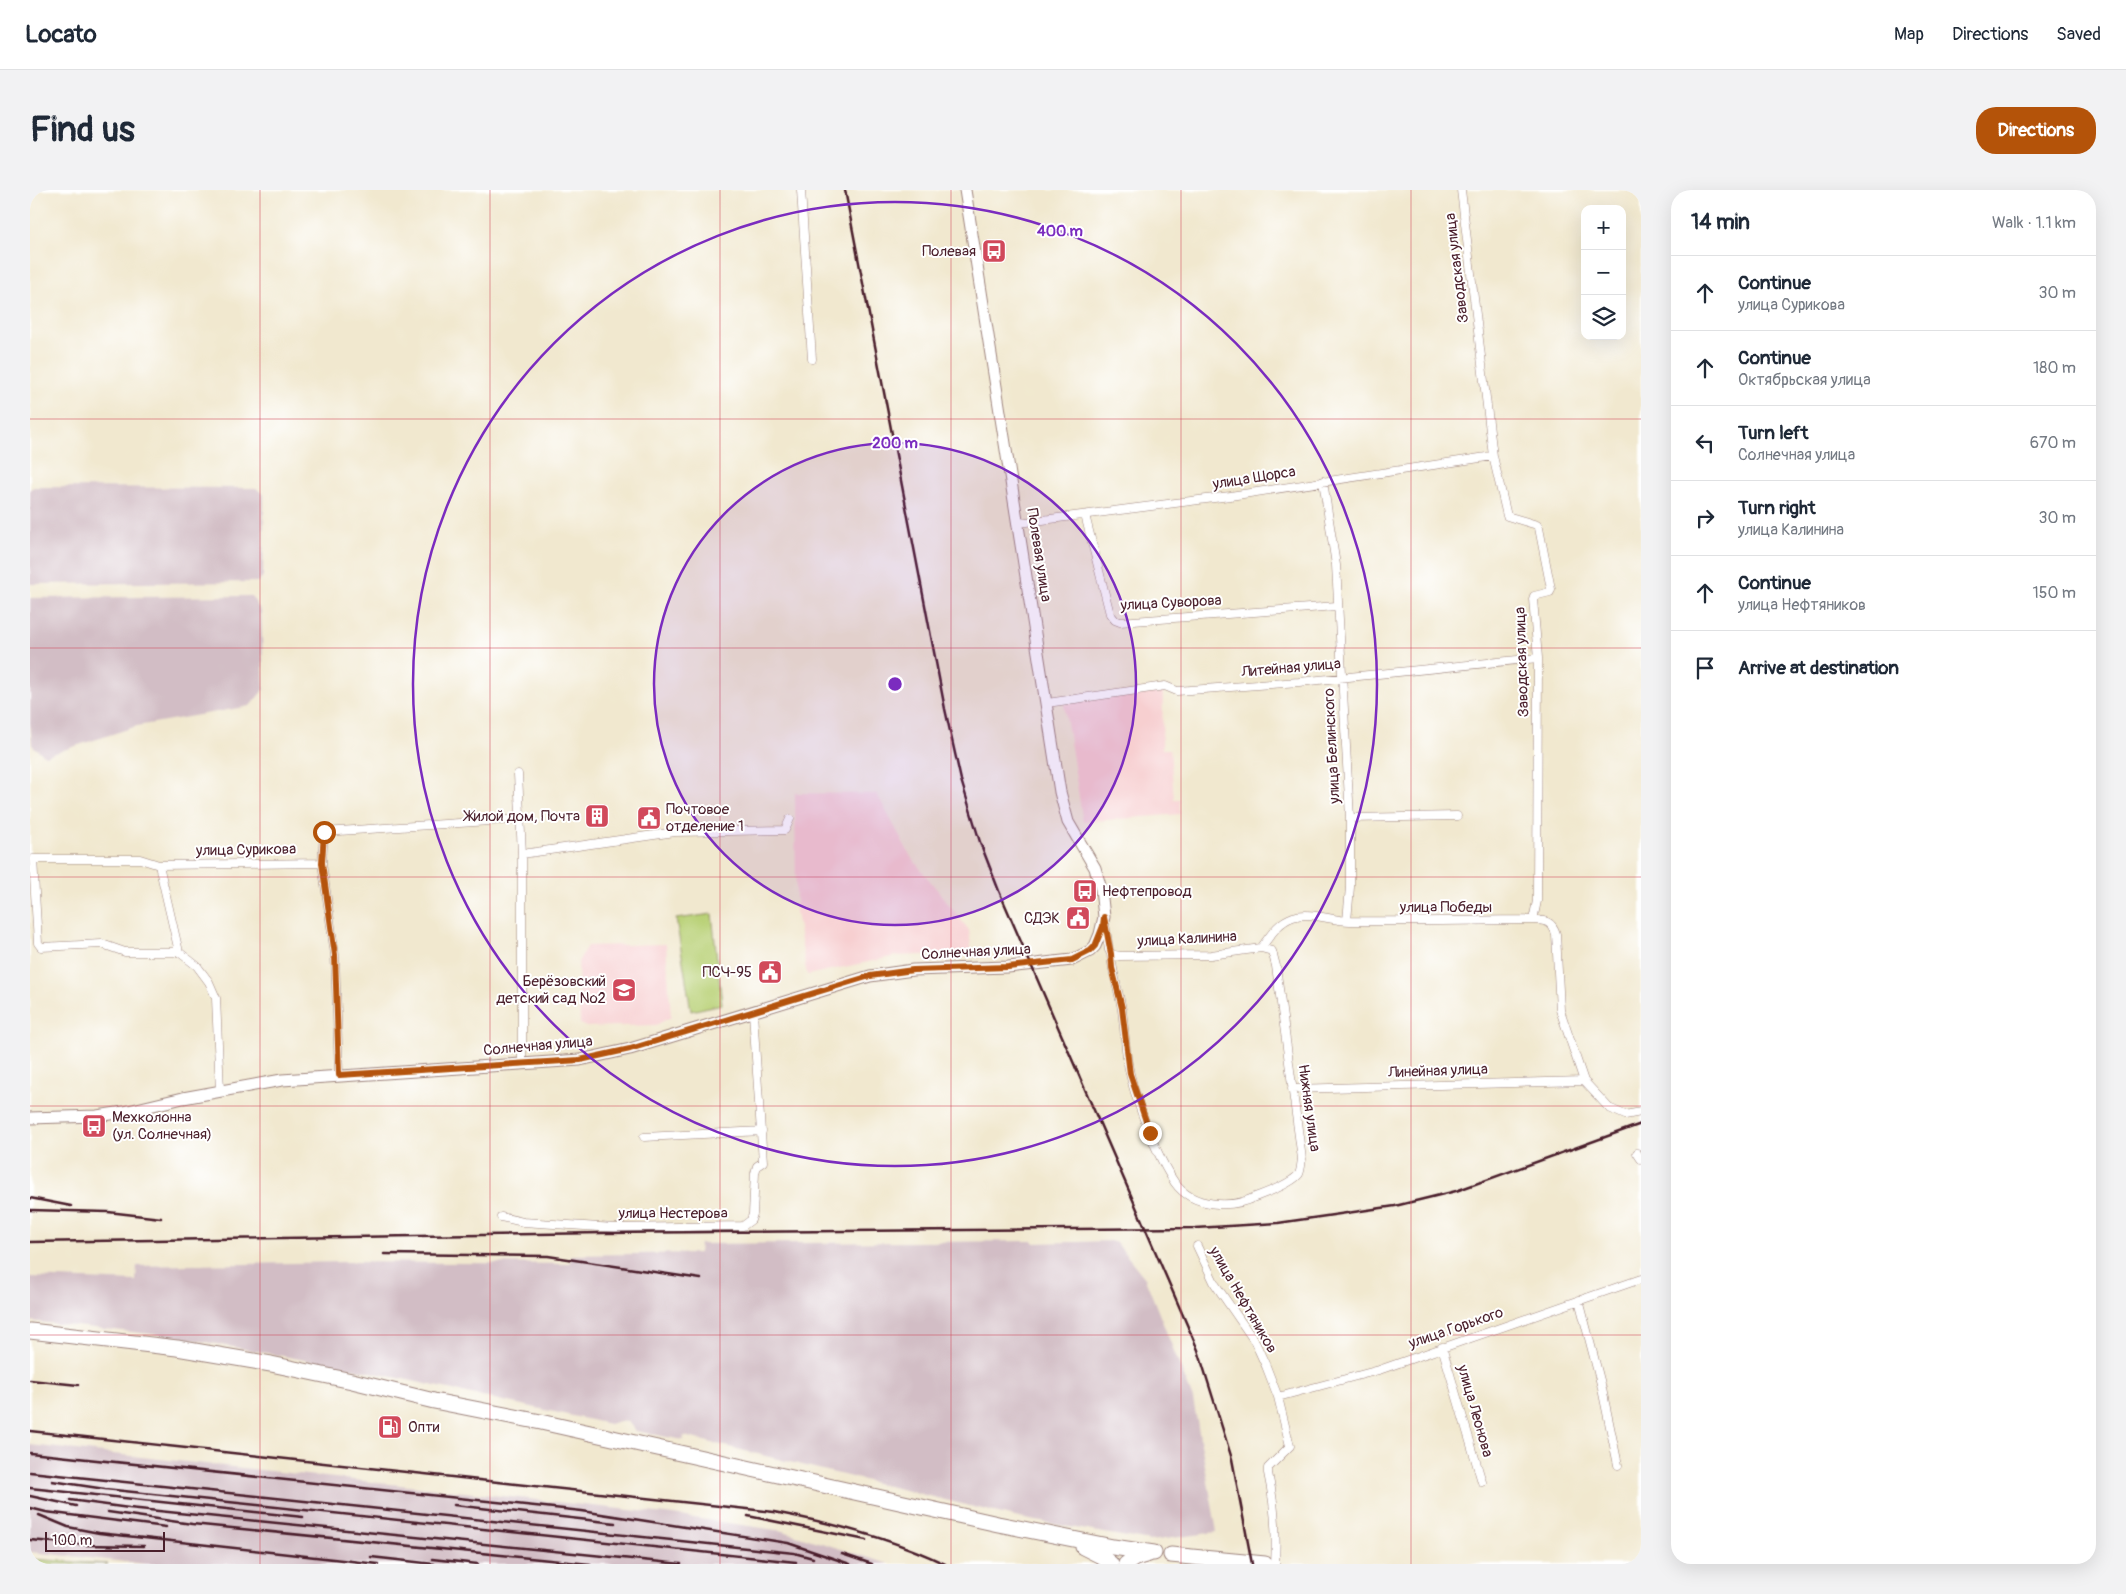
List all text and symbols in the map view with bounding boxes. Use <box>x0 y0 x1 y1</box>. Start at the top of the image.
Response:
text: Locato <box>25 20 97 49</box>
text: Map <box>1894 23 1924 46</box>
text: Directions <box>1952 23 2028 46</box>
text: Saved <box>2056 23 2101 46</box>
button: Directions <box>1976 107 2096 154</box>
text: Find us <box>30 108 135 152</box>
map controls <box>1581 205 1626 340</box>
button: + <box>1581 205 1626 250</box>
text: 14 min <box>1691 209 1750 236</box>
street label: Заводская улица <box>1441 212 1473 324</box>
text: Walk · 1.1 km <box>1992 213 2076 233</box>
text: 400 m <box>1037 222 1083 241</box>
bus stop icon: Полевая <box>981 238 1007 264</box>
place label: Полевая <box>922 242 976 261</box>
button: − <box>1581 250 1626 295</box>
text: Continue <box>1738 271 1811 295</box>
icon: ahead <box>1691 279 1719 307</box>
text: 30 m <box>2038 283 2076 303</box>
button: layers <box>1581 295 1626 340</box>
text: улица Сурикова <box>1738 295 1845 315</box>
text: Continue <box>1738 346 1811 370</box>
icon: ahead <box>1691 354 1719 382</box>
text: 180 m <box>2033 358 2076 378</box>
text: Октябрьская улица <box>1738 370 1871 390</box>
text: Turn left <box>1738 421 1808 445</box>
icon: left <box>1691 429 1719 457</box>
text: 670 m <box>2030 433 2076 453</box>
text: 200 m <box>872 434 918 453</box>
text: Солнечная улица <box>1738 445 1855 465</box>
street label: улица Щорса <box>1210 462 1297 494</box>
text: Turn right <box>1738 496 1816 520</box>
icon: right <box>1691 504 1719 532</box>
street label: Полевая улица <box>1022 507 1056 603</box>
text: 30 m <box>2038 508 2076 528</box>
text: улица Калинина <box>1738 520 1844 540</box>
text: Continue <box>1738 571 1811 595</box>
icon: ahead <box>1691 579 1719 607</box>
text: 150 m <box>2032 583 2076 603</box>
street label: улица Суворова <box>1119 591 1222 615</box>
text: улица Нефтяников <box>1738 595 1866 615</box>
street label: Заводская улица <box>1511 606 1533 718</box>
street label: Литейная улица <box>1239 654 1342 682</box>
icon: arrive <box>1691 654 1719 682</box>
text: Arrive at destination <box>1738 656 1899 680</box>
centre of rings <box>886 675 904 693</box>
street label: улица Белинского <box>1319 688 1345 805</box>
place label: Почтовое отделение 1 <box>666 800 744 836</box>
building icon: Жилой дом, Почта <box>584 803 610 829</box>
public building icon: Почтовое отделение 1 <box>636 805 662 831</box>
place label: Жилой дом, Почта <box>463 807 580 826</box>
route start <box>313 821 336 844</box>
street label: улица Сурикова <box>195 840 296 860</box>
bus stop icon: Нефтепровод <box>1072 878 1098 904</box>
place label: Нефтепровод <box>1102 882 1192 901</box>
street label: улица Победы <box>1399 898 1492 917</box>
public building icon: СДЭК <box>1065 905 1091 931</box>
place label: СДЭК <box>1024 909 1060 928</box>
street label: улица Калинина <box>1136 927 1237 951</box>
street label: Солнечная улица <box>921 940 1031 964</box>
public building icon: ПСЧ-95 <box>757 959 783 985</box>
place label: ПСЧ-95 <box>702 963 752 982</box>
place label: Берёзовский детский сад №2 <box>496 972 606 1008</box>
school or university icon: Берёзовский детский сад №2 <box>611 977 637 1003</box>
street label: Солнечная улица <box>482 1032 594 1060</box>
street label: Линейная улица <box>1387 1060 1488 1082</box>
street label: Нижняя улица <box>1293 1063 1325 1153</box>
place label: Мехколонна (ул. Солнечная) <box>112 1108 212 1144</box>
bus stop icon: Мехколонна (ул. Солнечная) <box>81 1113 107 1139</box>
route end <box>1139 1122 1162 1145</box>
street label: улица Нестерова <box>617 1204 728 1223</box>
street label: улица Нефтяников <box>1204 1242 1281 1357</box>
street label: улица Горького <box>1405 1303 1506 1353</box>
street label: улица Леонова <box>1453 1362 1497 1459</box>
fuel station icon: Опти <box>377 1414 403 1440</box>
place label: Опти <box>408 1418 440 1437</box>
scale bar <box>45 1529 165 1552</box>
text: 100 m <box>52 1532 92 1549</box>

